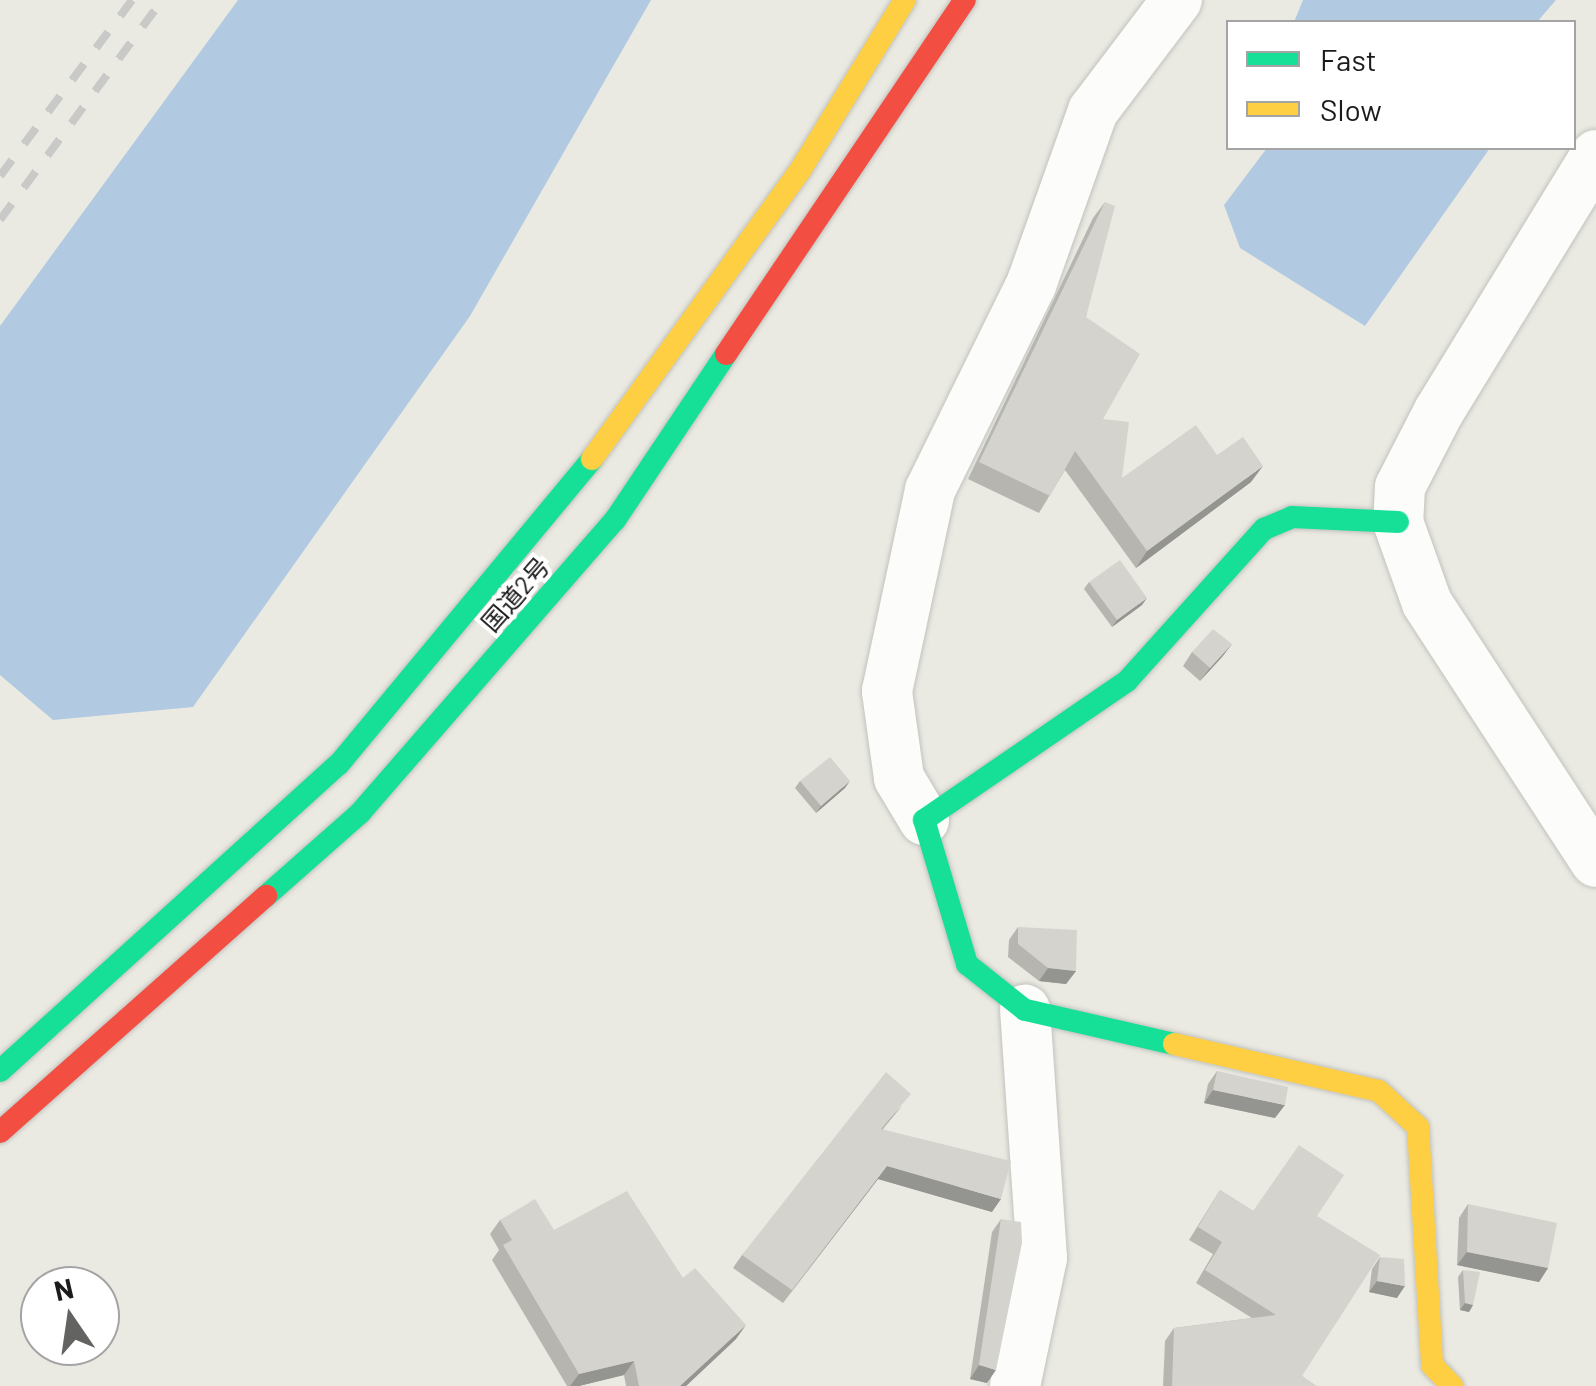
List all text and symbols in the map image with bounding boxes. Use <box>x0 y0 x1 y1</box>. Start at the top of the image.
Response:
legend <box>1226 20 1576 150</box>
text: Fast <box>1320 41 1377 77</box>
text: Slow <box>1320 91 1382 127</box>
street label: 国道2号 <box>475 551 555 637</box>
north arrow <box>20 1266 120 1366</box>
text: N <box>51 1270 77 1307</box>

